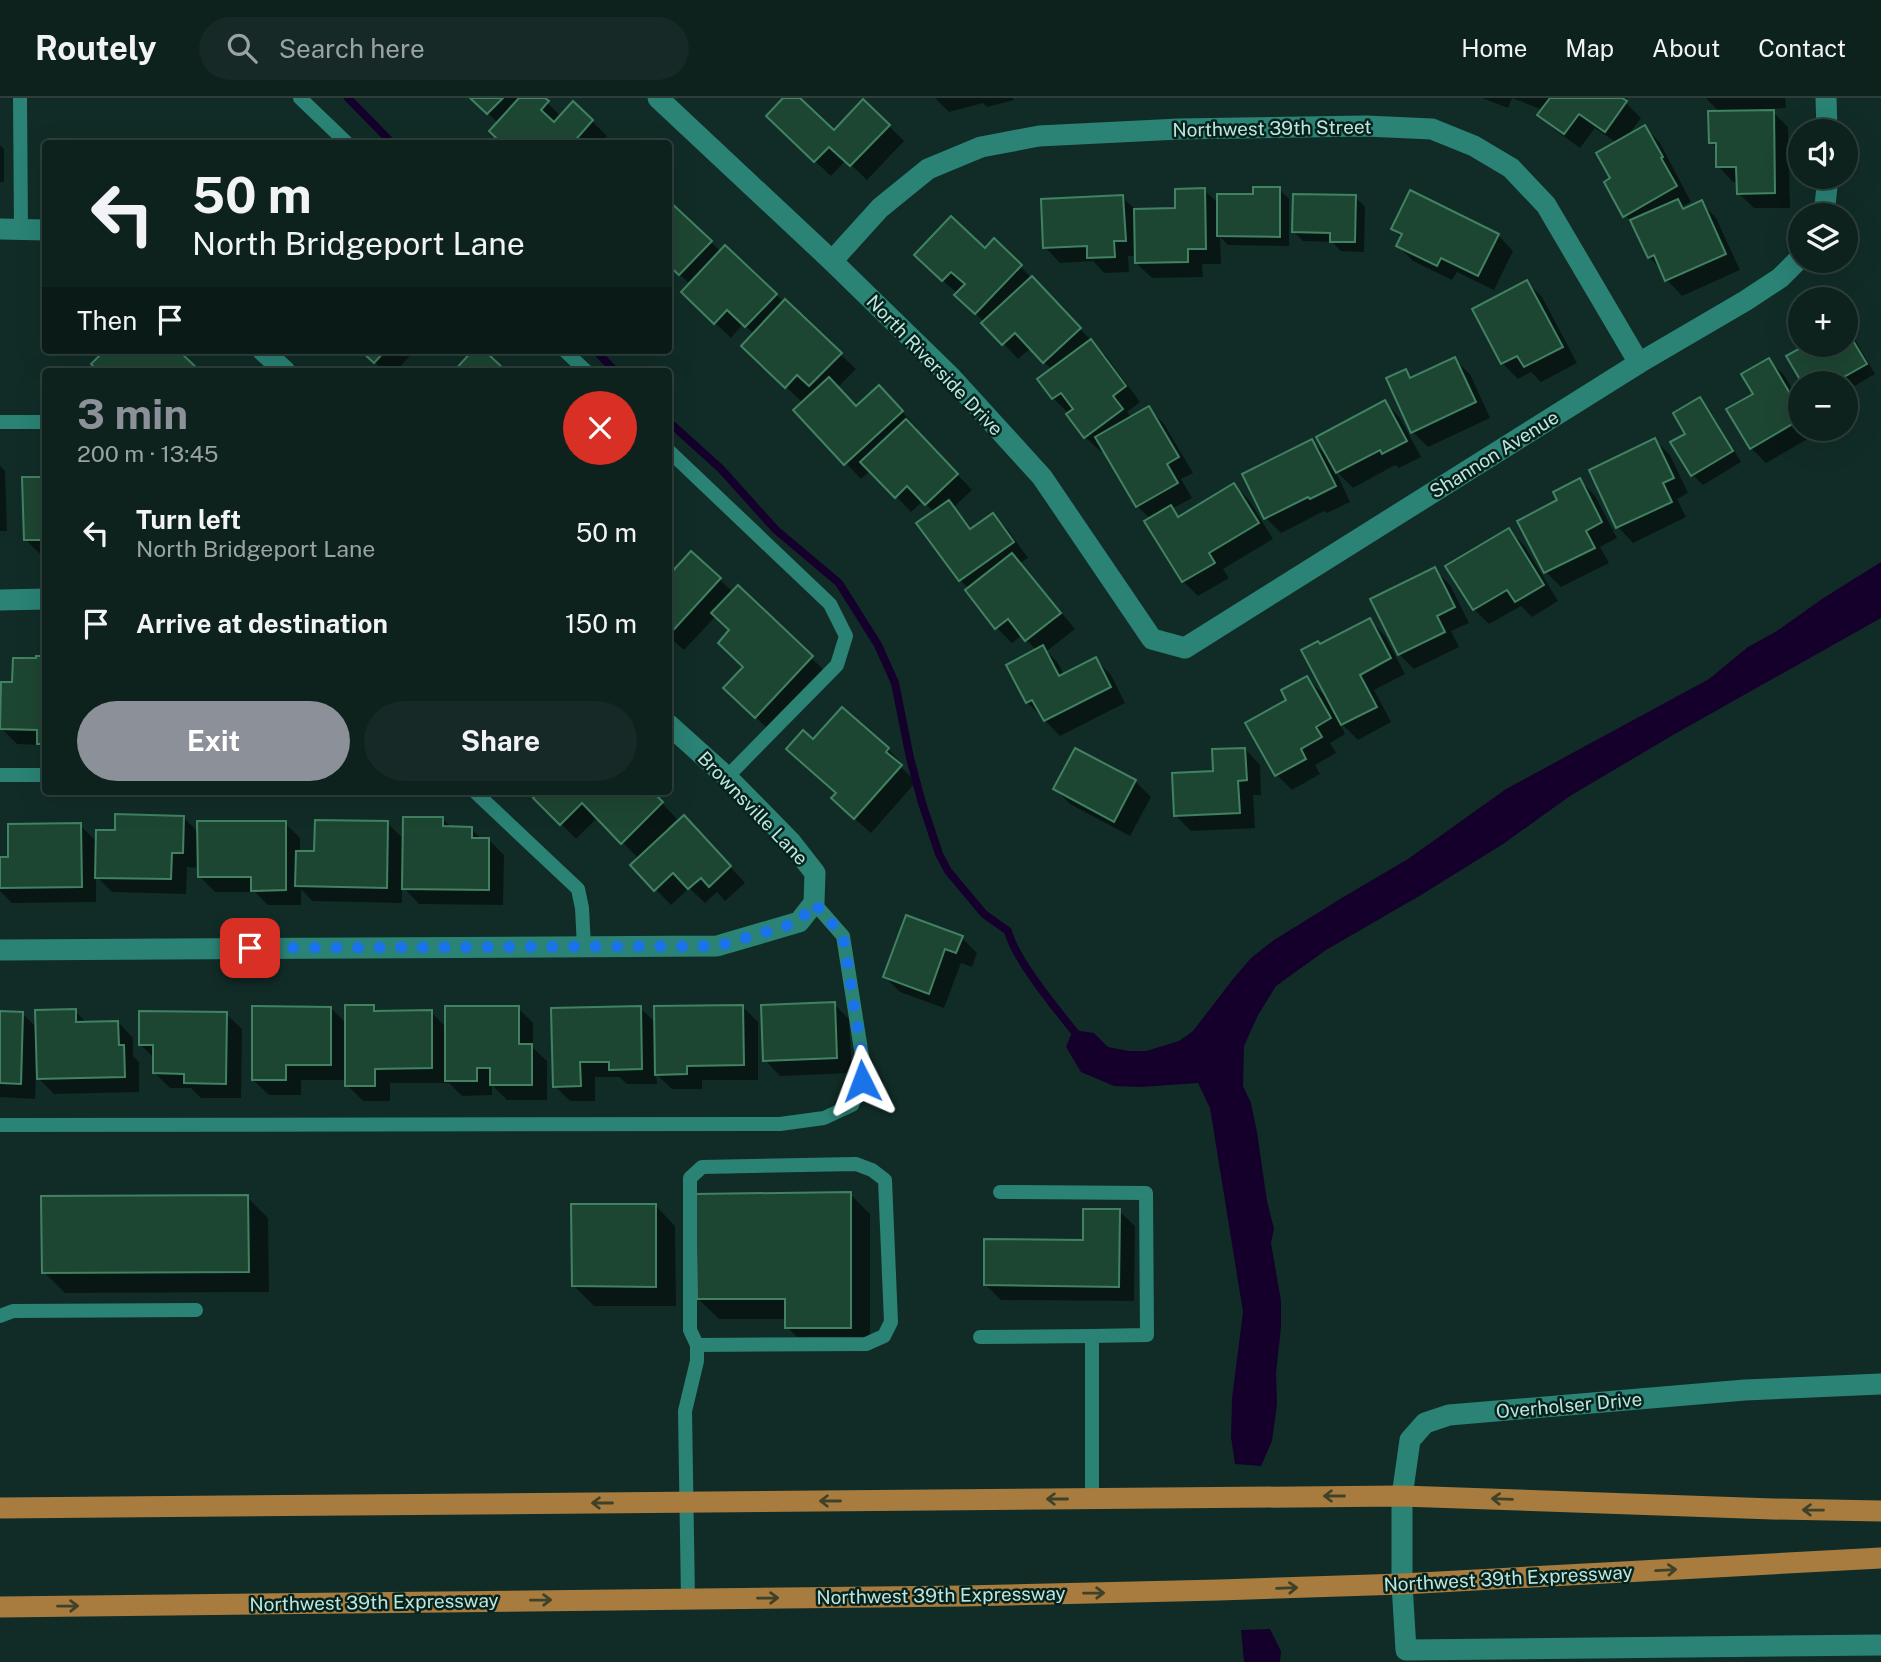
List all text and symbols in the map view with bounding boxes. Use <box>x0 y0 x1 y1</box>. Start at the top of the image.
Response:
search box <box>199 17 689 80</box>
text: Routely <box>35 29 157 67</box>
icon: search <box>223 29 261 67</box>
text: Search here <box>279 33 425 64</box>
text: Home <box>1461 34 1527 62</box>
text: Map <box>1565 34 1614 62</box>
text: About <box>1652 34 1720 62</box>
text: Contact <box>1758 34 1846 62</box>
street label: Northwest 39th Street <box>1172 115 1372 141</box>
map controls <box>1788 119 1858 441</box>
button: sound <box>1788 119 1858 189</box>
text: 50 m <box>192 166 312 224</box>
icon: left <box>77 168 168 259</box>
button: layers <box>1788 203 1858 273</box>
text: North Bridgeport Lane <box>192 225 525 262</box>
button: + <box>1788 287 1858 357</box>
street label: North Riverside Drive <box>862 290 1008 440</box>
icon: arrive <box>151 301 189 339</box>
text: Then <box>77 305 137 336</box>
button: − <box>1788 371 1858 441</box>
text: 3 min <box>77 389 188 438</box>
button: close <box>563 391 637 465</box>
street label: Shannon Avenue <box>1426 406 1562 502</box>
text: 200 m · 13:45 <box>77 440 218 467</box>
text: Turn left <box>136 504 241 535</box>
icon: left <box>77 514 115 552</box>
text: 50 m <box>576 517 637 548</box>
text: North Bridgeport Lane <box>136 535 375 562</box>
icon: arrive <box>77 605 115 643</box>
text: Arrive at destination <box>136 608 388 639</box>
text: 150 m <box>565 608 637 639</box>
button: Exit <box>77 701 350 781</box>
button: Share <box>364 701 637 781</box>
street label: Brownsville Lane <box>693 747 813 869</box>
pin <box>220 918 280 978</box>
icon: arrive <box>231 929 269 967</box>
position arrow <box>825 1044 899 1118</box>
street label: Overholser Drive <box>1495 1388 1643 1422</box>
one-way arrow <box>1322 1490 1345 1503</box>
one-way arrow <box>1046 1492 1069 1506</box>
one-way arrow <box>1491 1493 1514 1506</box>
one-way arrow <box>818 1494 841 1508</box>
one-way arrow <box>591 1496 614 1510</box>
one-way arrow <box>1802 1503 1825 1517</box>
street label: Northwest 39th Expressway <box>1383 1560 1633 1596</box>
one-way arrow <box>1654 1563 1677 1576</box>
one-way arrow <box>1275 1581 1298 1594</box>
street label: Northwest 39th Expressway <box>816 1582 1066 1608</box>
one-way arrow <box>1082 1586 1105 1600</box>
street label: Northwest 39th Expressway <box>249 1589 499 1615</box>
one-way arrow <box>756 1591 779 1605</box>
one-way arrow <box>529 1594 552 1607</box>
one-way arrow <box>56 1599 79 1613</box>

